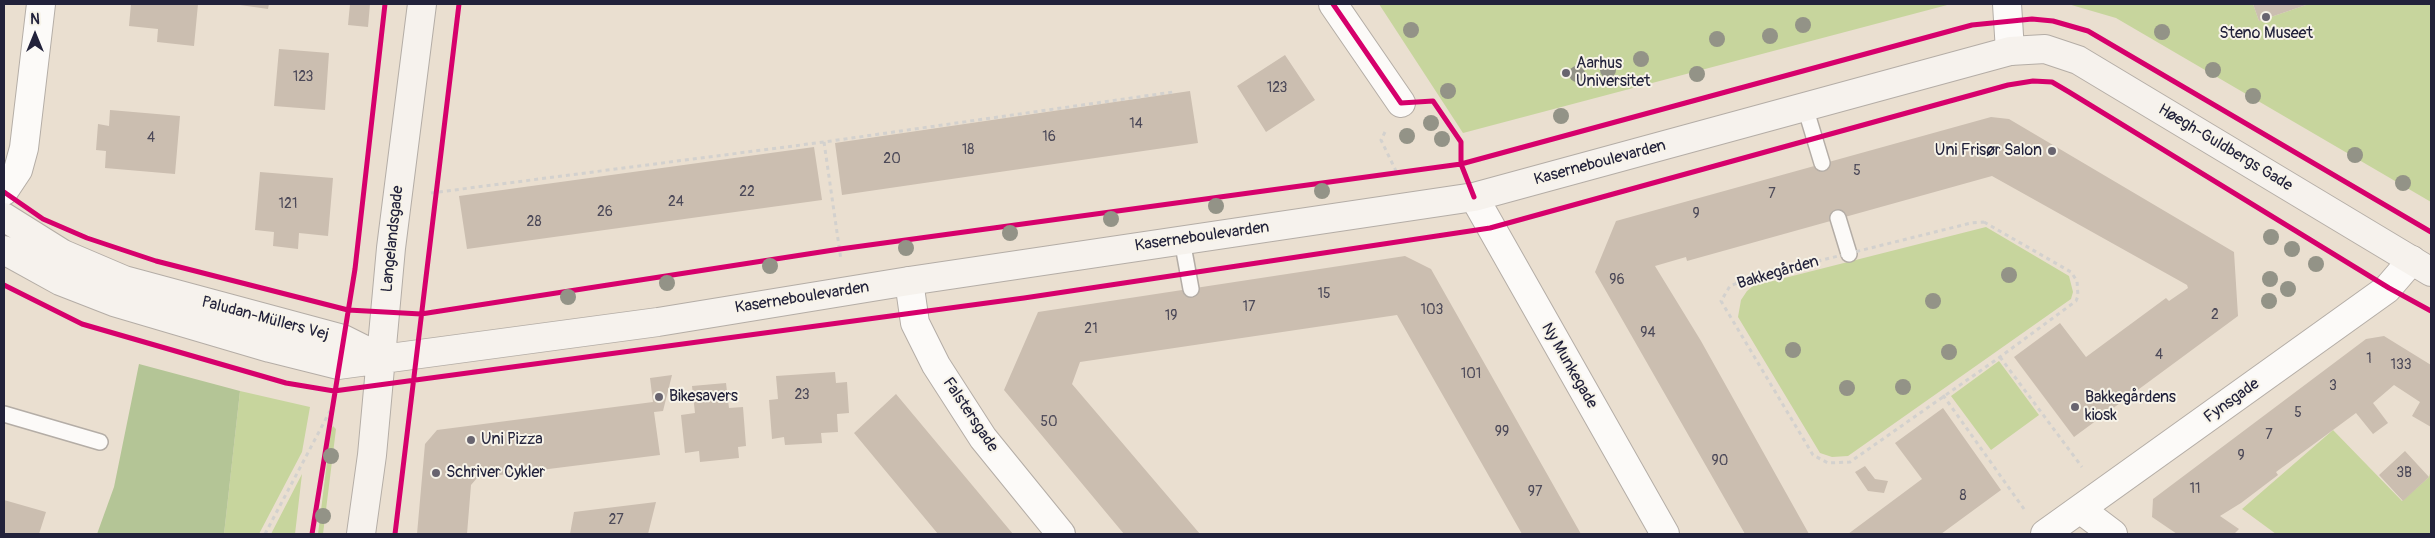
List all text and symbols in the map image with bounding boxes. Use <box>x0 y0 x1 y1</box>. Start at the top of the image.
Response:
north arrow <box>10 10 60 60</box>
text: N <box>30 11 40 28</box>
marker: Steno Museet <box>2260 11 2272 23</box>
place label: Steno Museet <box>2219 24 2313 44</box>
place label: Aarhus Universitet <box>1576 54 1651 92</box>
marker: Aarhus Universitet <box>1560 67 1572 79</box>
house number: 123 <box>293 69 313 85</box>
house number: 123 <box>1267 80 1287 96</box>
street label: Høegh-Guldbergs Gade <box>2154 100 2296 196</box>
house number: 14 <box>1129 116 1143 132</box>
house number: 16 <box>1042 129 1056 145</box>
house number: 4 <box>147 130 155 146</box>
street label: Kaserneboulevarden <box>1532 136 1668 190</box>
place label: Uni Frisør Salon <box>1935 141 2042 161</box>
house number: 18 <box>962 142 974 158</box>
marker: Uni Frisør Salon <box>2046 145 2058 157</box>
house number: 20 <box>883 151 901 167</box>
house number: 5 <box>1853 163 1861 179</box>
house number: 22 <box>739 184 755 200</box>
street label: Langelandsgade <box>378 185 408 293</box>
house number: 7 <box>1768 186 1776 202</box>
house number: 24 <box>668 194 684 210</box>
house number: 121 <box>279 196 297 212</box>
house number: 26 <box>597 204 613 220</box>
house number: 9 <box>1692 206 1700 222</box>
house number: 28 <box>527 214 541 230</box>
street label: Kaserneboulevarden <box>1134 218 1270 256</box>
street label: Bakkegården <box>1735 252 1821 294</box>
house number: 96 <box>1609 272 1625 288</box>
street label: Kaserneboulevarden <box>734 278 870 318</box>
house number: 15 <box>1317 286 1331 302</box>
street label: Paludan-Müllers Vej <box>199 293 331 345</box>
house number: 17 <box>1243 299 1255 315</box>
house number: 103 <box>1421 302 1443 318</box>
house number: 2 <box>2211 307 2219 323</box>
house number: 19 <box>1165 308 1177 324</box>
street label: Ny Munkegade <box>1537 320 1601 412</box>
house number: 21 <box>1084 321 1098 337</box>
house number: 94 <box>1640 325 1656 341</box>
house number: 4 <box>2155 347 2163 363</box>
house number: 1 <box>2366 351 2372 367</box>
house number: 133 <box>2390 357 2412 373</box>
house number: 101 <box>1461 366 1481 382</box>
street label: Falstersgade <box>938 374 1002 456</box>
street label: Fynsgade <box>2201 375 2263 427</box>
house number: 3 <box>2329 378 2337 394</box>
place label: Bikesavers <box>669 387 738 407</box>
house number: 23 <box>794 387 810 403</box>
place label: Bakkegårdens kiosk <box>2085 388 2176 426</box>
marker: Bikesavers <box>653 391 665 403</box>
marker: Bakkegårdens kiosk <box>2069 401 2081 413</box>
house number: 5 <box>2294 405 2302 421</box>
house number: 50 <box>1040 414 1058 430</box>
house number: 99 <box>1495 424 1509 440</box>
house number: 7 <box>2265 427 2273 443</box>
place label: Uni Pizza <box>481 430 543 450</box>
marker: Uni Pizza <box>465 434 477 446</box>
house number: 9 <box>2237 448 2245 464</box>
house number: 90 <box>1712 453 1728 469</box>
place label: Schriver Cykler <box>446 463 545 483</box>
house number: 3B <box>2396 465 2412 481</box>
marker: Schriver Cykler <box>430 467 442 479</box>
house number: 11 <box>2190 481 2200 497</box>
house number: 97 <box>1528 484 1542 500</box>
house number: 8 <box>1959 488 1967 504</box>
house number: 27 <box>608 512 624 528</box>

